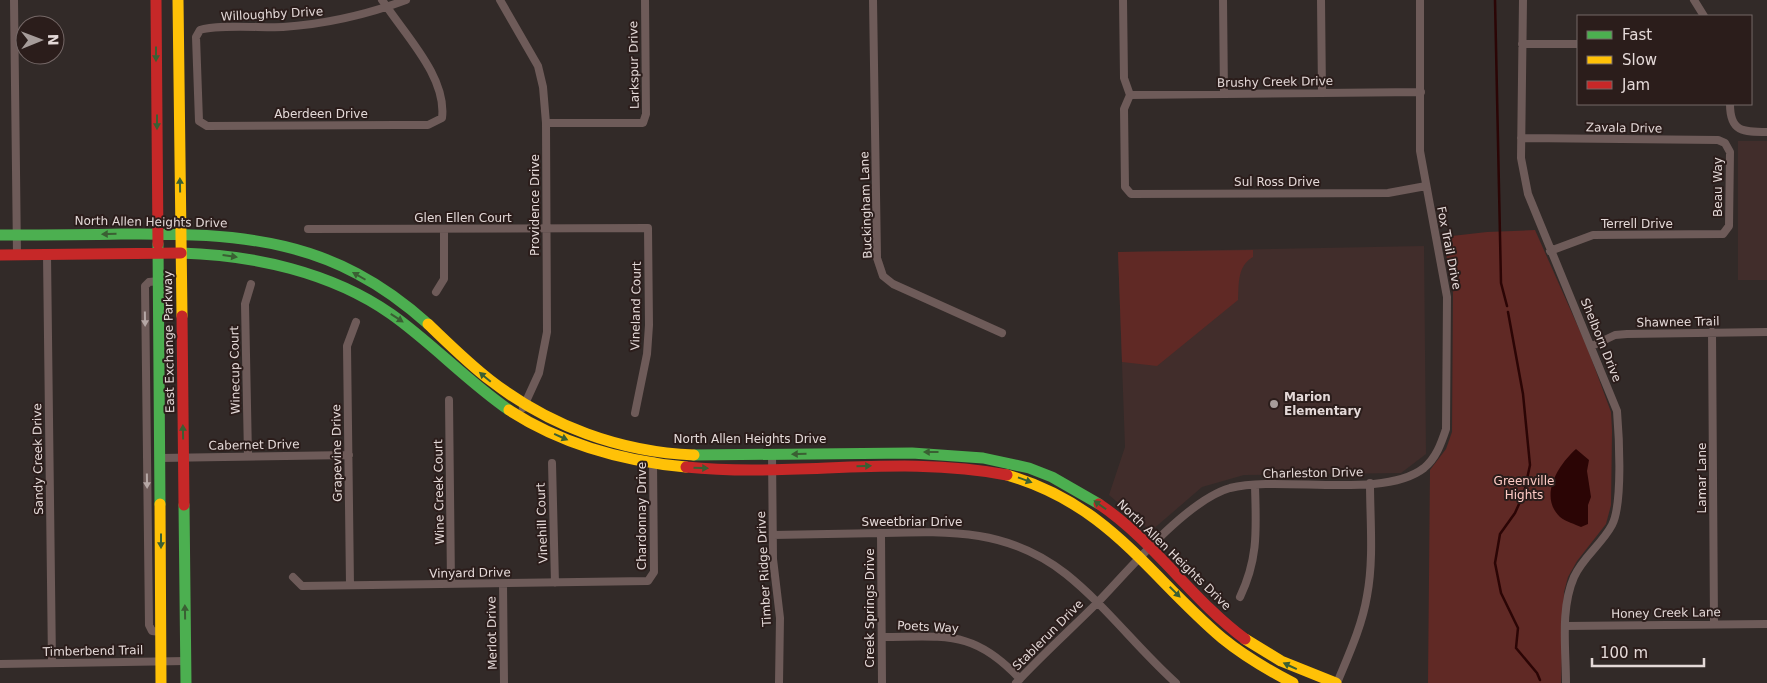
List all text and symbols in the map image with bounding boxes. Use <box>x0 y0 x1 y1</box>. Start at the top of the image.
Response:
street label: Willoughby Drive <box>221 4 323 24</box>
north arrow <box>15 15 65 65</box>
legend <box>1577 15 1752 105</box>
street label: Larkspur Drive <box>626 21 642 109</box>
text: Fast <box>1622 26 1652 44</box>
text: N <box>45 34 61 46</box>
one-way arrow <box>153 46 161 62</box>
text: Slow <box>1622 51 1657 69</box>
street label: Brushy Creek Drive <box>1217 74 1333 90</box>
text: Jam <box>1621 76 1650 94</box>
street label: Aberdeen Drive <box>274 107 368 121</box>
one-way arrow <box>153 114 161 130</box>
street label: Zavala Drive <box>1586 120 1662 136</box>
street label: Buckingham Lane <box>857 151 875 259</box>
street label: Providence Drive <box>528 154 542 256</box>
street label: Beau Way <box>1711 157 1725 217</box>
street label: Sul Ross Drive <box>1234 175 1320 189</box>
one-way arrow <box>176 177 184 193</box>
street label: Fox Trail Drive <box>1434 205 1464 291</box>
street label: Glen Ellen Court <box>414 211 512 225</box>
street label: North Allen Heights Drive <box>74 214 228 230</box>
street label: Terrell Drive <box>1600 217 1673 231</box>
one-way arrow <box>101 230 117 238</box>
one-way arrow <box>222 252 238 260</box>
street label: Vineland Court <box>628 261 644 351</box>
street label: East Exchange Parkway <box>161 271 177 413</box>
one-way arrow <box>352 271 366 280</box>
street label: Shelborn Drive <box>1578 296 1624 384</box>
one-way arrow <box>141 311 149 327</box>
one-way arrow <box>390 313 403 323</box>
street label: Shawnee Trail <box>1636 314 1720 330</box>
street label: Winecup Court <box>227 325 243 414</box>
one-way arrow <box>479 371 492 382</box>
place label: Marion Elementary <box>1284 390 1361 418</box>
marker: Marion Elementary <box>1268 398 1280 410</box>
street label: Sandy Creek Drive <box>30 403 46 515</box>
street label: Grapevine Drive <box>329 404 345 502</box>
one-way arrow <box>179 424 187 440</box>
street label: North Allen Heights Drive <box>674 432 826 446</box>
one-way arrow <box>554 434 568 442</box>
street label: Cabernet Drive <box>208 437 300 453</box>
street label: Wine Creek Court <box>431 439 447 545</box>
street label: Lamar Lane <box>1695 443 1709 513</box>
one-way arrow <box>923 448 939 456</box>
one-way arrow <box>791 450 807 458</box>
street label: Chardonnay Drive <box>635 462 649 570</box>
one-way arrow <box>856 462 872 470</box>
one-way arrow <box>694 464 710 472</box>
street label: Charleston Drive <box>1263 465 1363 481</box>
one-way arrow <box>143 473 151 489</box>
park label: Greenville Hights <box>1494 474 1554 502</box>
one-way arrow <box>1017 477 1032 484</box>
street label: Vinehill Court <box>534 482 550 564</box>
street label: North Allen Heights Drive <box>1114 497 1234 613</box>
one-way arrow <box>1094 500 1107 510</box>
street label: Timber Ridge Drive <box>754 511 774 628</box>
street label: Sweetbriar Drive <box>862 515 962 529</box>
one-way arrow <box>157 534 165 550</box>
street label: Creek Springs Drive <box>863 548 877 668</box>
street label: Vinyard Drive <box>429 565 511 581</box>
one-way arrow <box>1169 586 1181 598</box>
street label: Merlot Drive <box>484 596 500 670</box>
street label: Stablerun Drive <box>1010 597 1086 673</box>
one-way arrow <box>181 604 189 620</box>
street label: Honey Creek Lane <box>1611 605 1721 621</box>
street label: Poets Way <box>897 618 959 636</box>
scale bar <box>1592 636 1704 668</box>
street label: Timberbend Trail <box>42 643 143 659</box>
text: 100 m <box>1600 644 1648 662</box>
one-way arrow <box>1283 662 1298 671</box>

